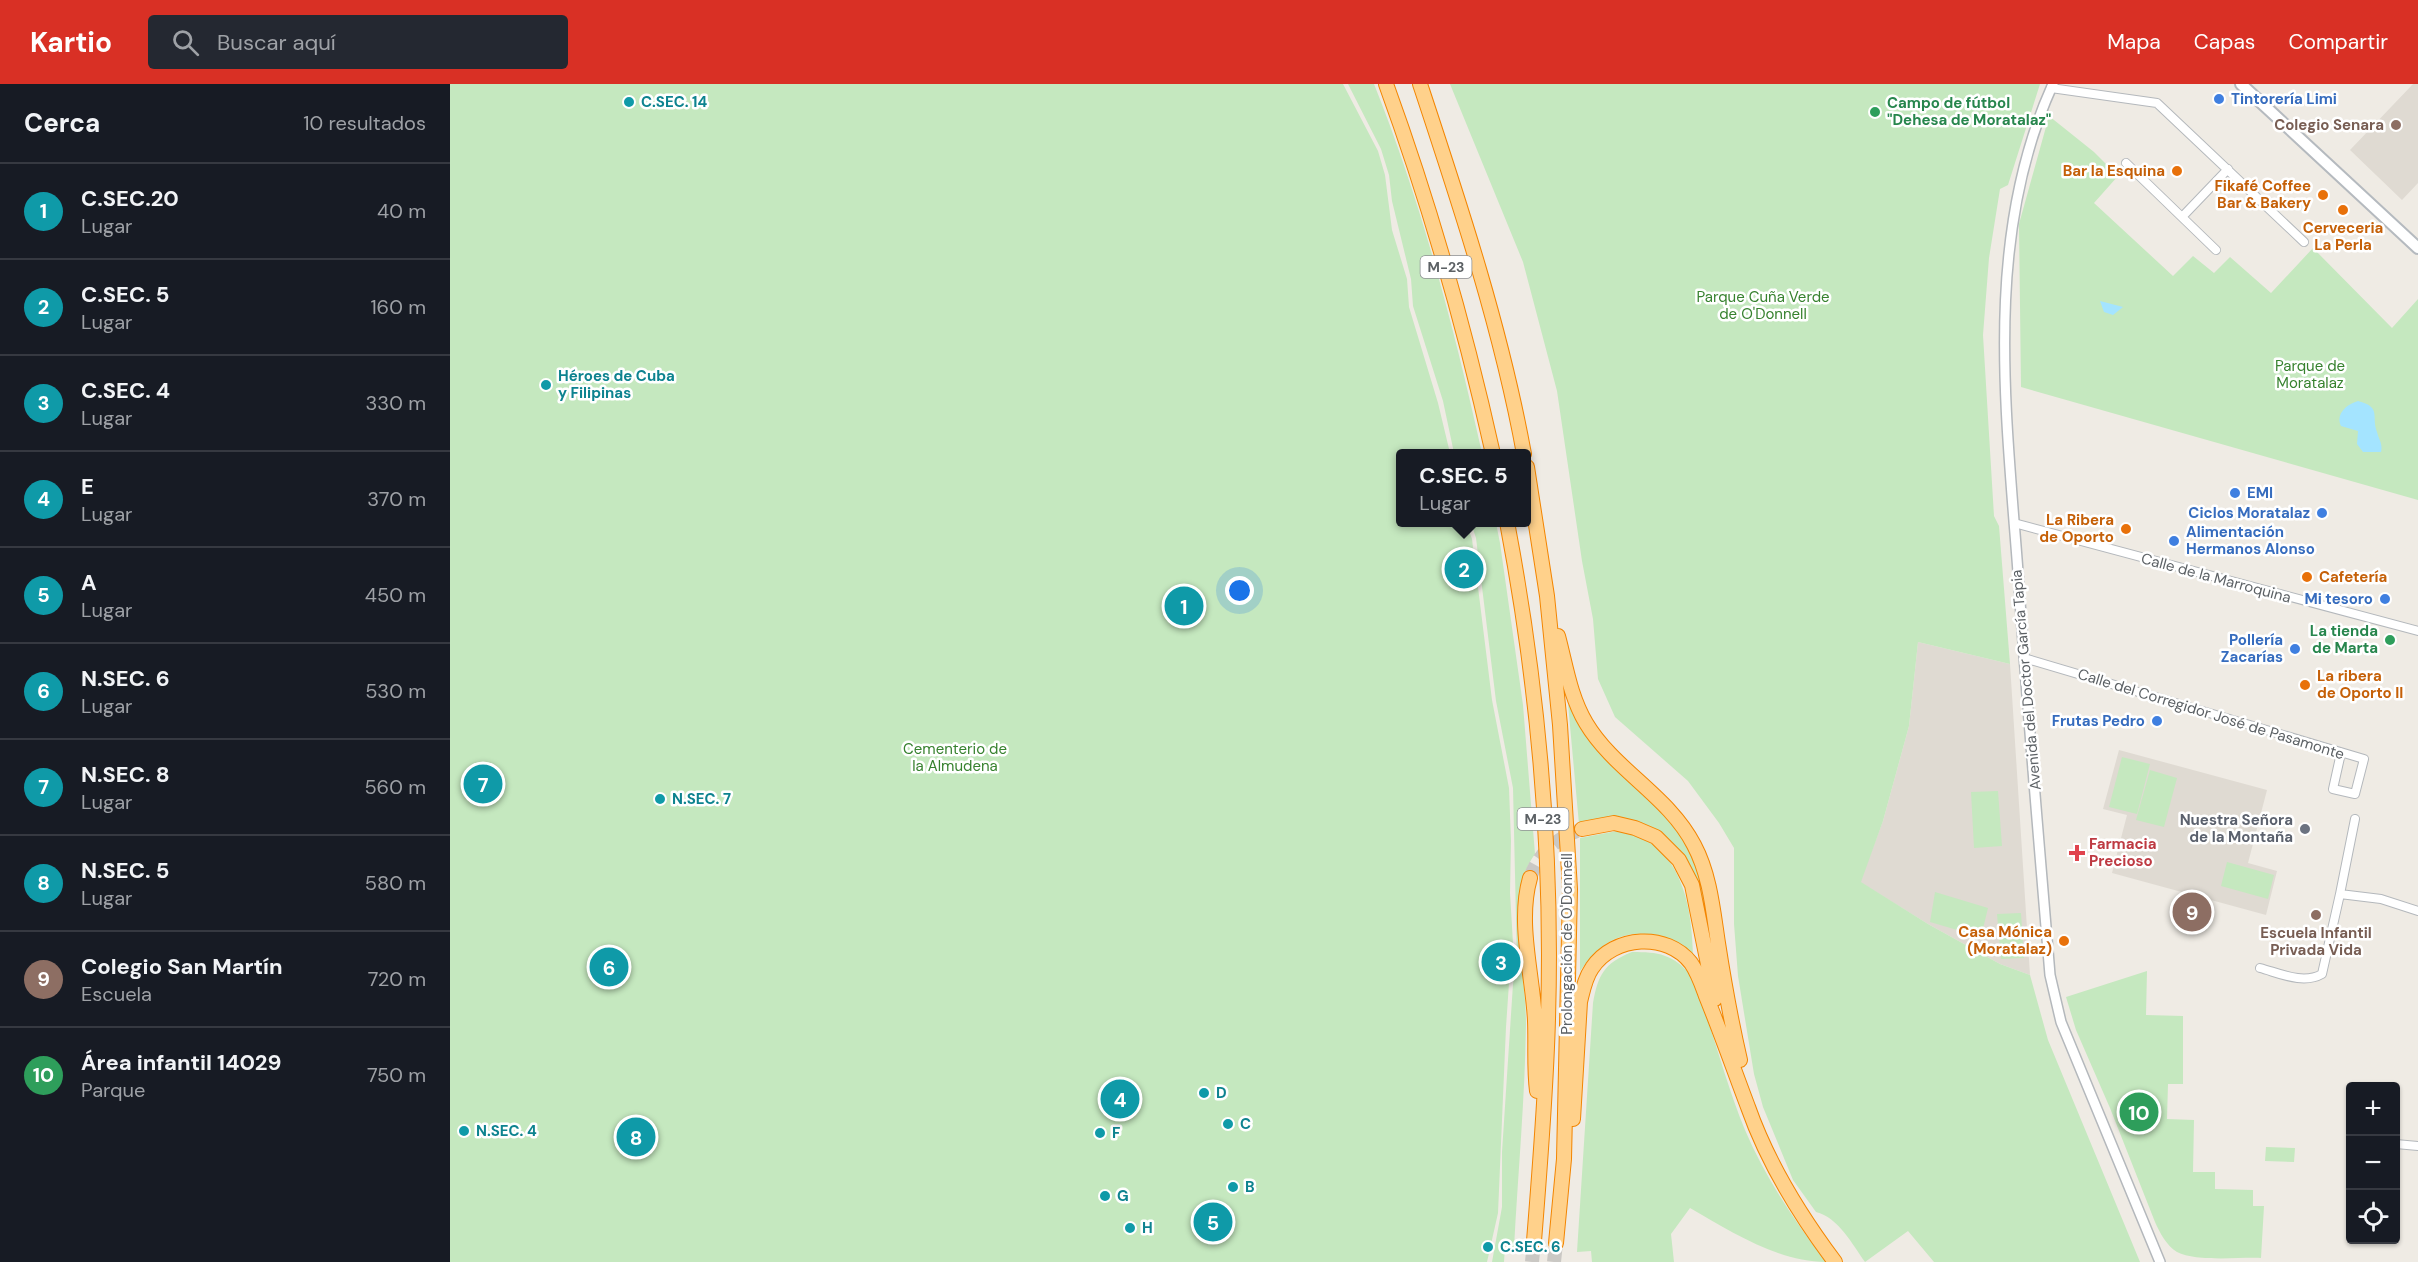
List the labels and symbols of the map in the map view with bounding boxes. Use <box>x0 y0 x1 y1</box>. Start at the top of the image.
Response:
place label: Tintorería Limi <box>2231 89 2337 109</box>
place label: C.SEC. 14 <box>641 92 707 112</box>
marker: Tintorería Limi <box>2212 92 2226 106</box>
place label: Campo de fútbol "Dehesa de Moratalaz" <box>1887 93 2051 130</box>
marker: C.SEC. 14 <box>622 95 636 109</box>
marker: Campo de fútbol "Dehesa de Moratalaz" <box>1868 105 1882 119</box>
place label: Colegio Senara <box>2274 115 2384 135</box>
marker: Colegio Senara <box>2389 118 2403 132</box>
place label: Bar la Esquina <box>2063 161 2165 181</box>
marker: Bar la Esquina <box>2170 164 2184 178</box>
place label: Fikafé Coffee Bar & Bakery <box>2214 176 2311 213</box>
marker: Fikafé Coffee Bar & Bakery <box>2316 188 2330 202</box>
marker: Cerveceria La Perla <box>2336 203 2350 217</box>
place label: Cerveceria La Perla <box>2303 218 2383 255</box>
road number: M-23 <box>1420 256 1472 278</box>
park label: Parque Cuña Verde de O'Donnell <box>1696 287 1830 324</box>
park label: Parque de Moratalaz <box>2275 356 2345 393</box>
place label: Héroes de Cuba y Filipinas <box>558 366 675 403</box>
marker: Héroes de Cuba y Filipinas <box>539 378 553 392</box>
place label: EMI <box>2247 483 2273 503</box>
marker: EMI <box>2228 486 2242 500</box>
place label: Ciclos Moratalaz <box>2188 503 2310 523</box>
marker: Ciclos Moratalaz <box>2315 506 2329 520</box>
place label: La Ribera de Oporto <box>2039 510 2114 547</box>
marker: La Ribera de Oporto <box>2119 522 2133 536</box>
place label: Alimentación Hermanos Alonso <box>2186 522 2315 559</box>
marker: Alimentación Hermanos Alonso <box>2167 534 2181 548</box>
pin: 2 <box>1444 546 1484 592</box>
street label: Calle de la Marroquina <box>2139 548 2293 608</box>
place label: Cafetería <box>2319 567 2387 587</box>
street label: Avenida del Doctor García Tapia <box>2006 569 2046 791</box>
marker: Cafetería <box>2300 570 2314 584</box>
your location <box>1225 576 1254 605</box>
pin: 1 <box>1164 584 1204 628</box>
place label: Mi tesoro <box>2304 589 2373 609</box>
marker: Mi tesoro <box>2378 592 2392 606</box>
place label: La tienda de Marta <box>2310 621 2378 658</box>
place label: Pollería Zacarías <box>2221 630 2283 667</box>
marker: La tienda de Marta <box>2383 633 2397 647</box>
marker: Pollería Zacarías <box>2288 642 2302 656</box>
street label: Calle del Corregidor José de Pasamonte <box>2075 664 2347 764</box>
place label: La ribera de Oporto II <box>2317 666 2403 703</box>
marker: La ribera de Oporto II <box>2298 678 2312 692</box>
place label: Frutas Pedro <box>2052 711 2145 731</box>
marker: Frutas Pedro <box>2150 714 2164 728</box>
park label: Cementerio de la Almudena <box>903 739 1007 776</box>
pin: 7 <box>464 762 502 806</box>
place label: N.SEC. 7 <box>672 789 731 809</box>
marker: N.SEC. 7 <box>653 792 667 806</box>
road number: M-23 <box>1518 808 1568 830</box>
place label: Nuestra Señora de la Montaña <box>2180 810 2293 847</box>
marker: Nuestra Señora de la Montaña <box>2298 822 2312 836</box>
place label: Farmacia Precioso <box>2089 834 2157 871</box>
marker: Farmacia Precioso <box>2070 846 2084 860</box>
street label: Prolongación de O'Donnell <box>1557 853 1577 1035</box>
pin: 9 <box>2172 890 2212 934</box>
marker: Escuela Infantil Privada Vida <box>2309 908 2323 922</box>
place label: Casa Mónica (Moratalaz) <box>1958 922 2052 959</box>
place label: Escuela Infantil Privada Vida <box>2260 923 2372 960</box>
marker: Casa Mónica (Moratalaz) <box>2057 934 2071 948</box>
pin: 3 <box>1482 940 1520 984</box>
pin: 6 <box>590 944 628 990</box>
pin: 4 <box>1100 1076 1140 1122</box>
place label: D <box>1216 1083 1227 1103</box>
marker: D <box>1197 1086 1211 1100</box>
pin: 10 <box>2120 1090 2158 1134</box>
pin: 8 <box>616 1114 656 1160</box>
place label: C <box>1240 1114 1251 1134</box>
marker: C <box>1221 1117 1235 1131</box>
place label: N.SEC. 4 <box>476 1121 537 1141</box>
place label: F <box>1112 1123 1120 1143</box>
marker: N.SEC. 4 <box>457 1124 471 1138</box>
marker: F <box>1093 1126 1107 1140</box>
place label: B <box>1245 1177 1255 1197</box>
marker: B <box>1226 1180 1240 1194</box>
place label: G <box>1117 1186 1129 1206</box>
marker: G <box>1098 1189 1112 1203</box>
pin: 5 <box>1194 1200 1233 1244</box>
place label: H <box>1142 1218 1153 1238</box>
marker: H <box>1123 1221 1137 1235</box>
place label: C.SEC. 6 <box>1500 1237 1561 1257</box>
marker: C.SEC. 6 <box>1481 1240 1495 1254</box>

